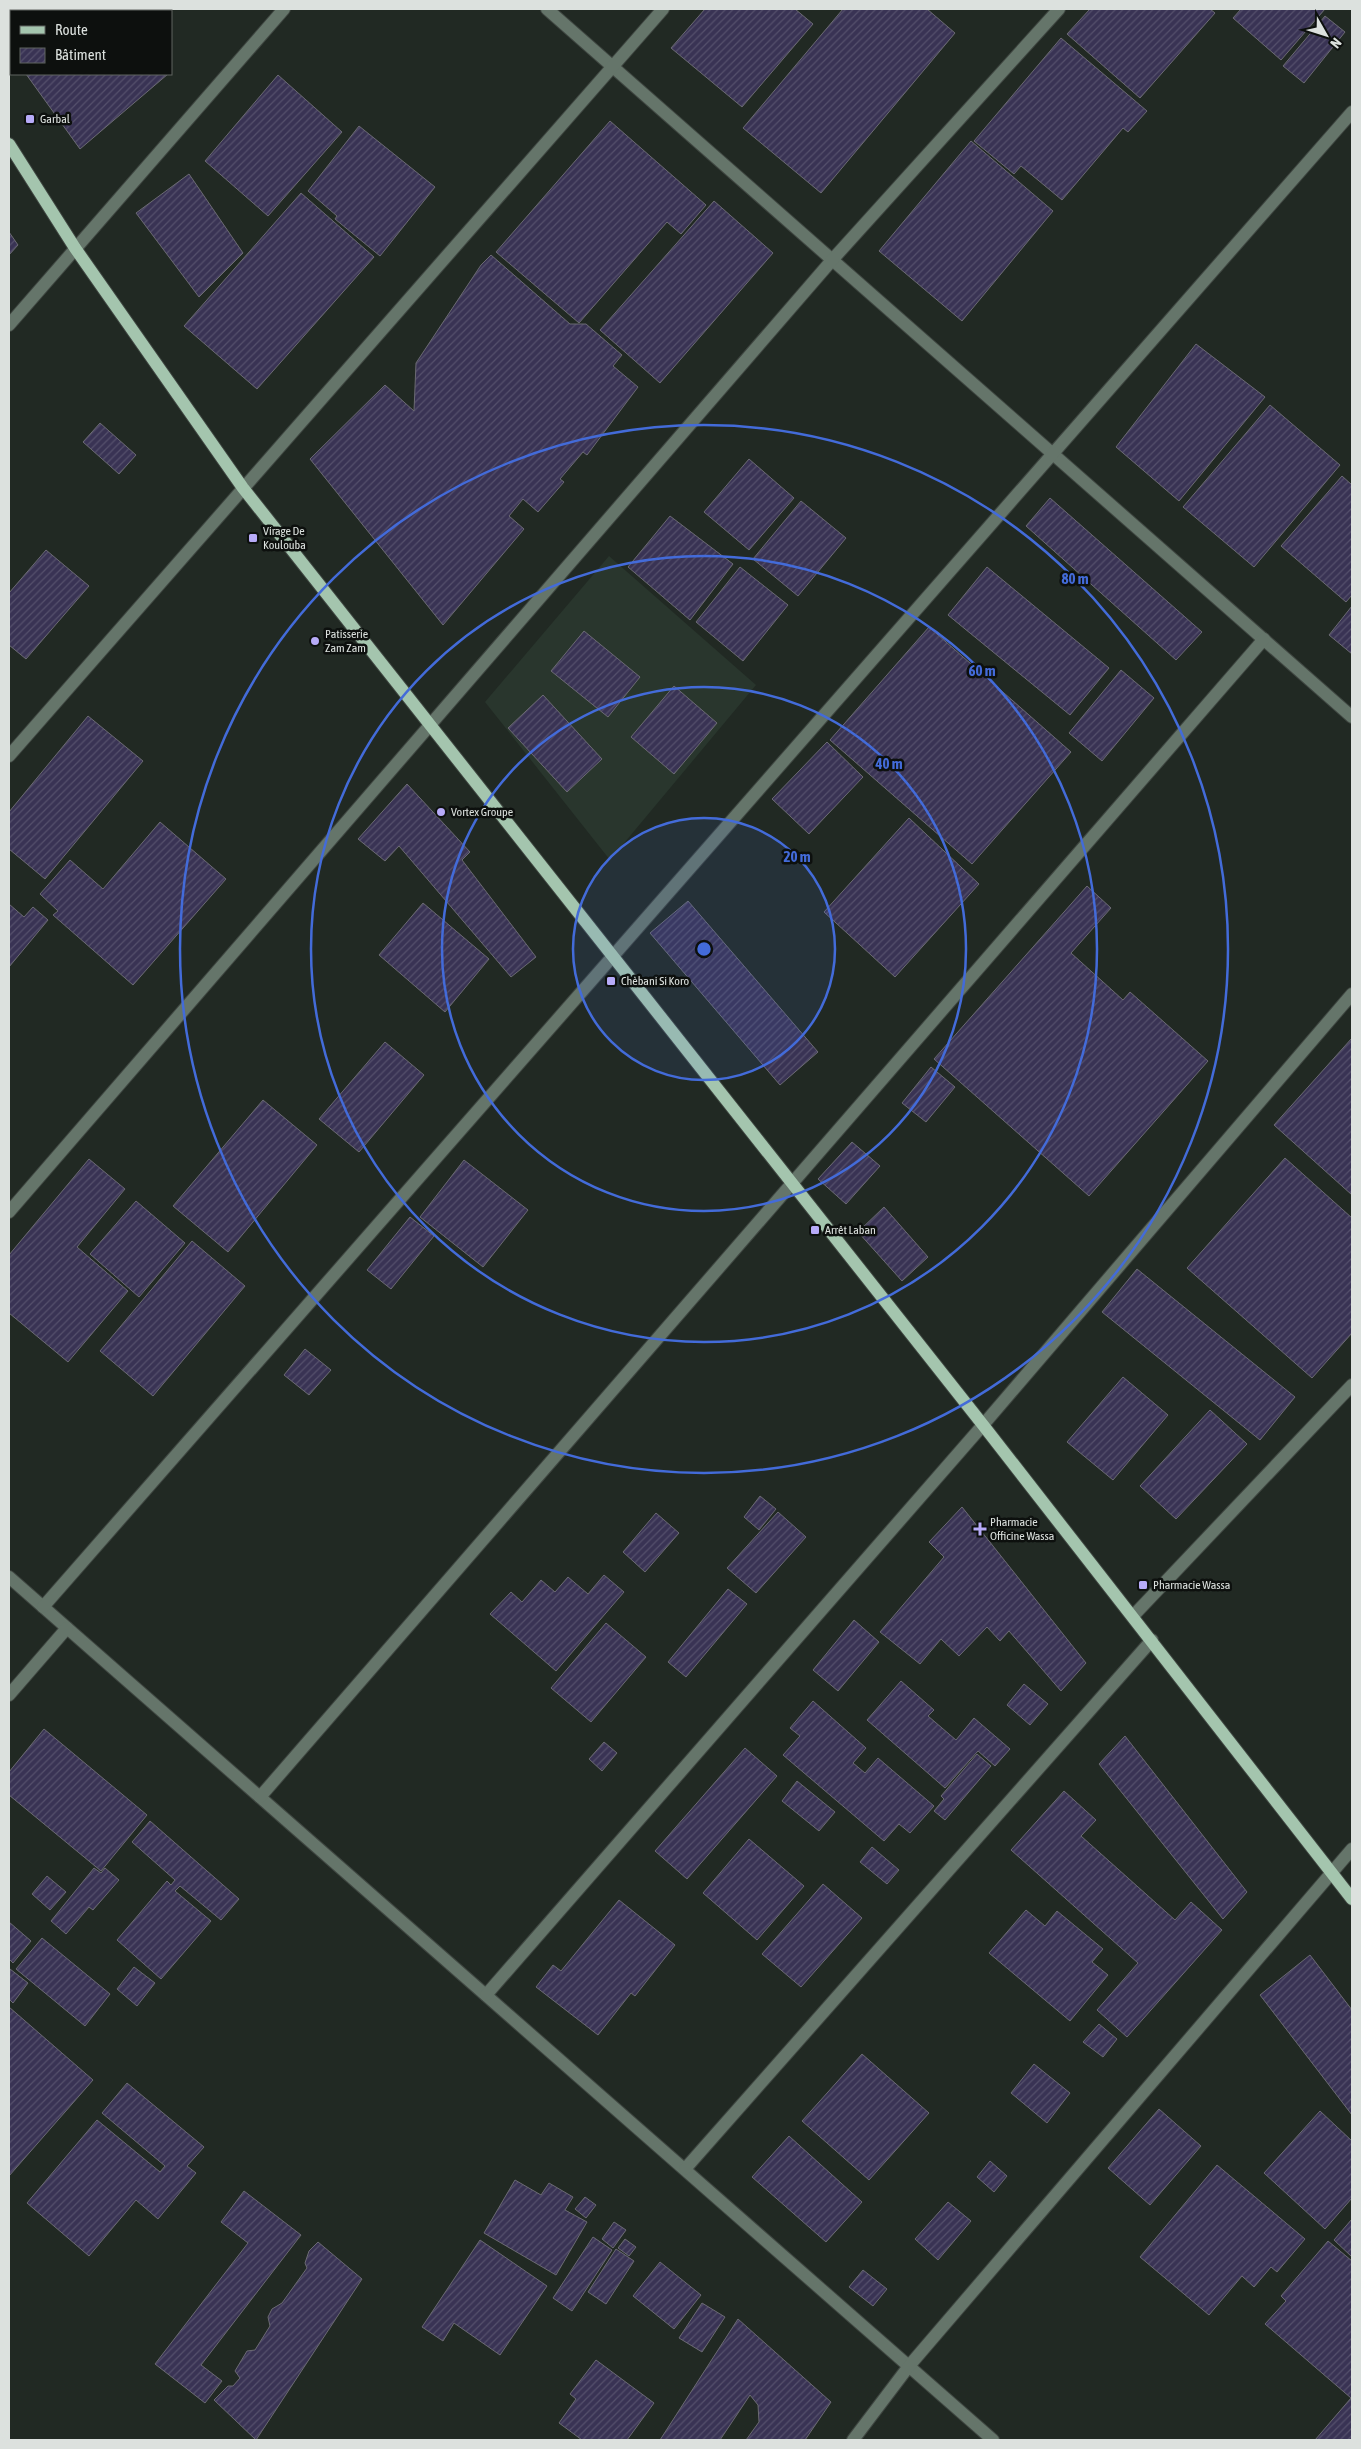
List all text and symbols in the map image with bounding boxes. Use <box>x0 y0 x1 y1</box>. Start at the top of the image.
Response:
legend <box>10 10 172 75</box>
north arrow <box>1301 10 1351 60</box>
text: Route <box>55 21 88 38</box>
text: N <box>1327 35 1345 51</box>
text: Bâtiment <box>55 46 106 63</box>
place label: Garbal <box>40 112 71 126</box>
marker: Garbal <box>24 113 36 125</box>
place label: Virage De Koulouba <box>263 524 306 552</box>
marker: Virage De Koulouba <box>247 532 259 544</box>
text: 80 m <box>1062 570 1089 587</box>
place label: Patisserie Zam Zam <box>325 627 368 655</box>
marker: Patisserie Zam Zam <box>309 635 321 647</box>
text: 60 m <box>969 662 996 679</box>
text: 40 m <box>875 755 903 772</box>
place label: Vortex Groupe <box>451 805 513 819</box>
marker: Vortex Groupe <box>435 806 447 818</box>
text: 20 m <box>784 848 811 865</box>
centre of rings <box>695 940 713 958</box>
place label: Chèbani Si Koro <box>621 974 689 988</box>
marker: Chèbani Si Koro <box>605 975 617 987</box>
place label: Arrêt Laban <box>825 1223 876 1237</box>
marker: Arrêt Laban <box>809 1224 821 1236</box>
place label: Pharmacie Officine Wassa <box>990 1515 1054 1543</box>
marker: Pharmacie Officine Wassa <box>974 1523 986 1535</box>
place label: Pharmacie Wassa <box>1153 1578 1230 1592</box>
marker: Pharmacie Wassa <box>1137 1579 1149 1591</box>

